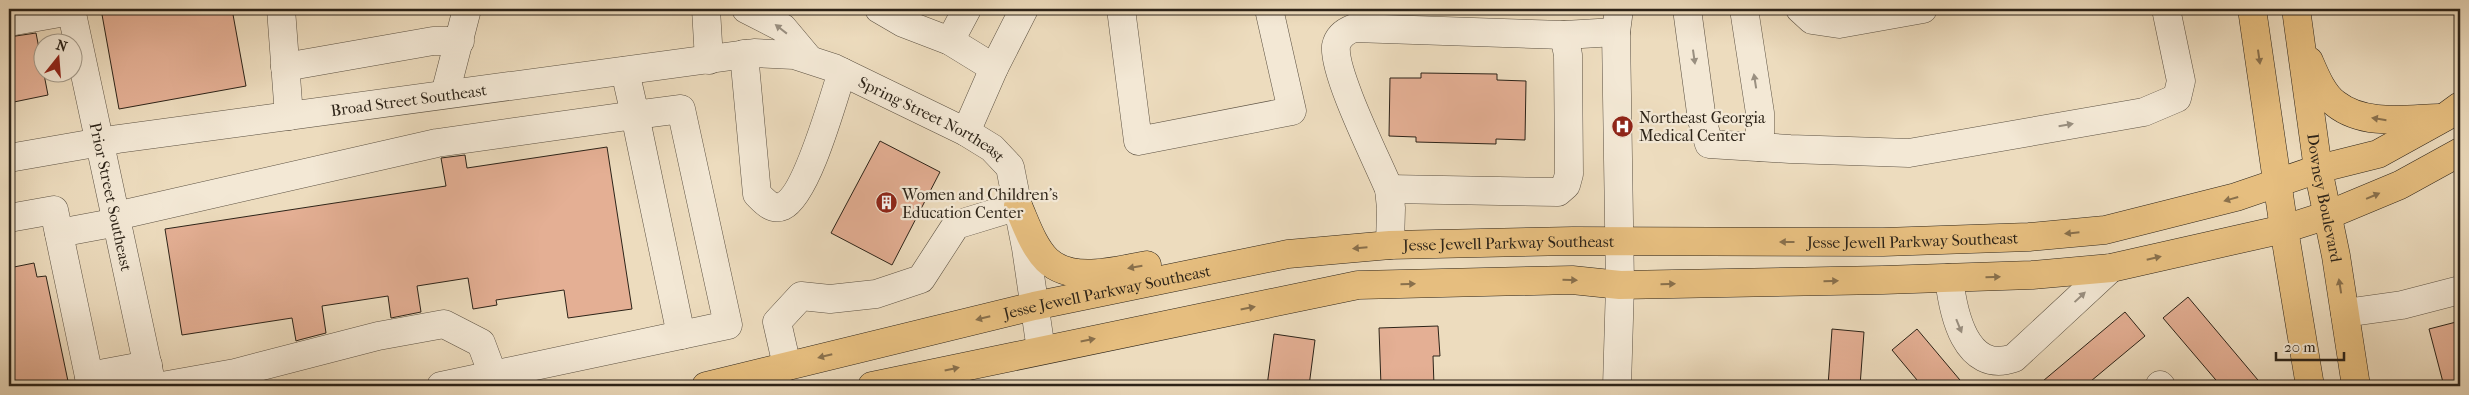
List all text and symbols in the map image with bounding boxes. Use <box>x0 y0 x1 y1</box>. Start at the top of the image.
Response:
one-way arrow <box>775 24 788 34</box>
north arrow <box>32 32 82 82</box>
text: N <box>54 36 70 56</box>
one-way arrow <box>1690 49 1698 65</box>
one-way arrow <box>2255 49 2263 65</box>
street label: Spring Street Northeast <box>855 72 1009 166</box>
one-way arrow <box>1751 72 1759 88</box>
street label: Broad Street Southeast <box>330 80 488 120</box>
place label: Northeast Georgia Medical Center <box>1639 108 1766 145</box>
hospital icon: Northeast Georgia Medical Center <box>1611 114 1635 138</box>
one-way arrow <box>2371 114 2387 122</box>
street label: Prior Street Southeast <box>86 121 136 273</box>
one-way arrow <box>2059 121 2075 129</box>
street label: Downey Boulevard <box>2303 132 2346 264</box>
place label: Women and Children's Education Center <box>901 185 1058 222</box>
building icon: Women and Children's Education Center <box>874 191 898 215</box>
one-way arrow <box>2366 192 2380 200</box>
one-way arrow <box>2223 195 2238 203</box>
street label: Jesse Jewell Parkway Southeast <box>1805 228 2019 252</box>
one-way arrow <box>2064 229 2080 237</box>
street label: Jesse Jewell Parkway Southeast <box>1401 232 1615 255</box>
one-way arrow <box>1779 238 1795 246</box>
one-way arrow <box>1352 244 1368 252</box>
one-way arrow <box>2147 254 2162 262</box>
street label: Jesse Jewell Parkway Southeast <box>999 261 1213 324</box>
one-way arrow <box>1127 263 1143 271</box>
one-way arrow <box>1986 272 2002 280</box>
one-way arrow <box>1562 276 1578 284</box>
one-way arrow <box>1823 277 1839 285</box>
one-way arrow <box>2336 278 2344 294</box>
one-way arrow <box>1400 280 1416 288</box>
one-way arrow <box>1661 280 1677 288</box>
one-way arrow <box>2074 291 2086 303</box>
one-way arrow <box>1240 304 1255 312</box>
one-way arrow <box>976 314 991 322</box>
one-way arrow <box>1955 319 1963 334</box>
scale bar <box>2276 330 2344 362</box>
one-way arrow <box>1081 336 1096 344</box>
text: 20 m <box>2284 338 2316 356</box>
one-way arrow <box>818 352 833 360</box>
one-way arrow <box>945 365 960 373</box>

